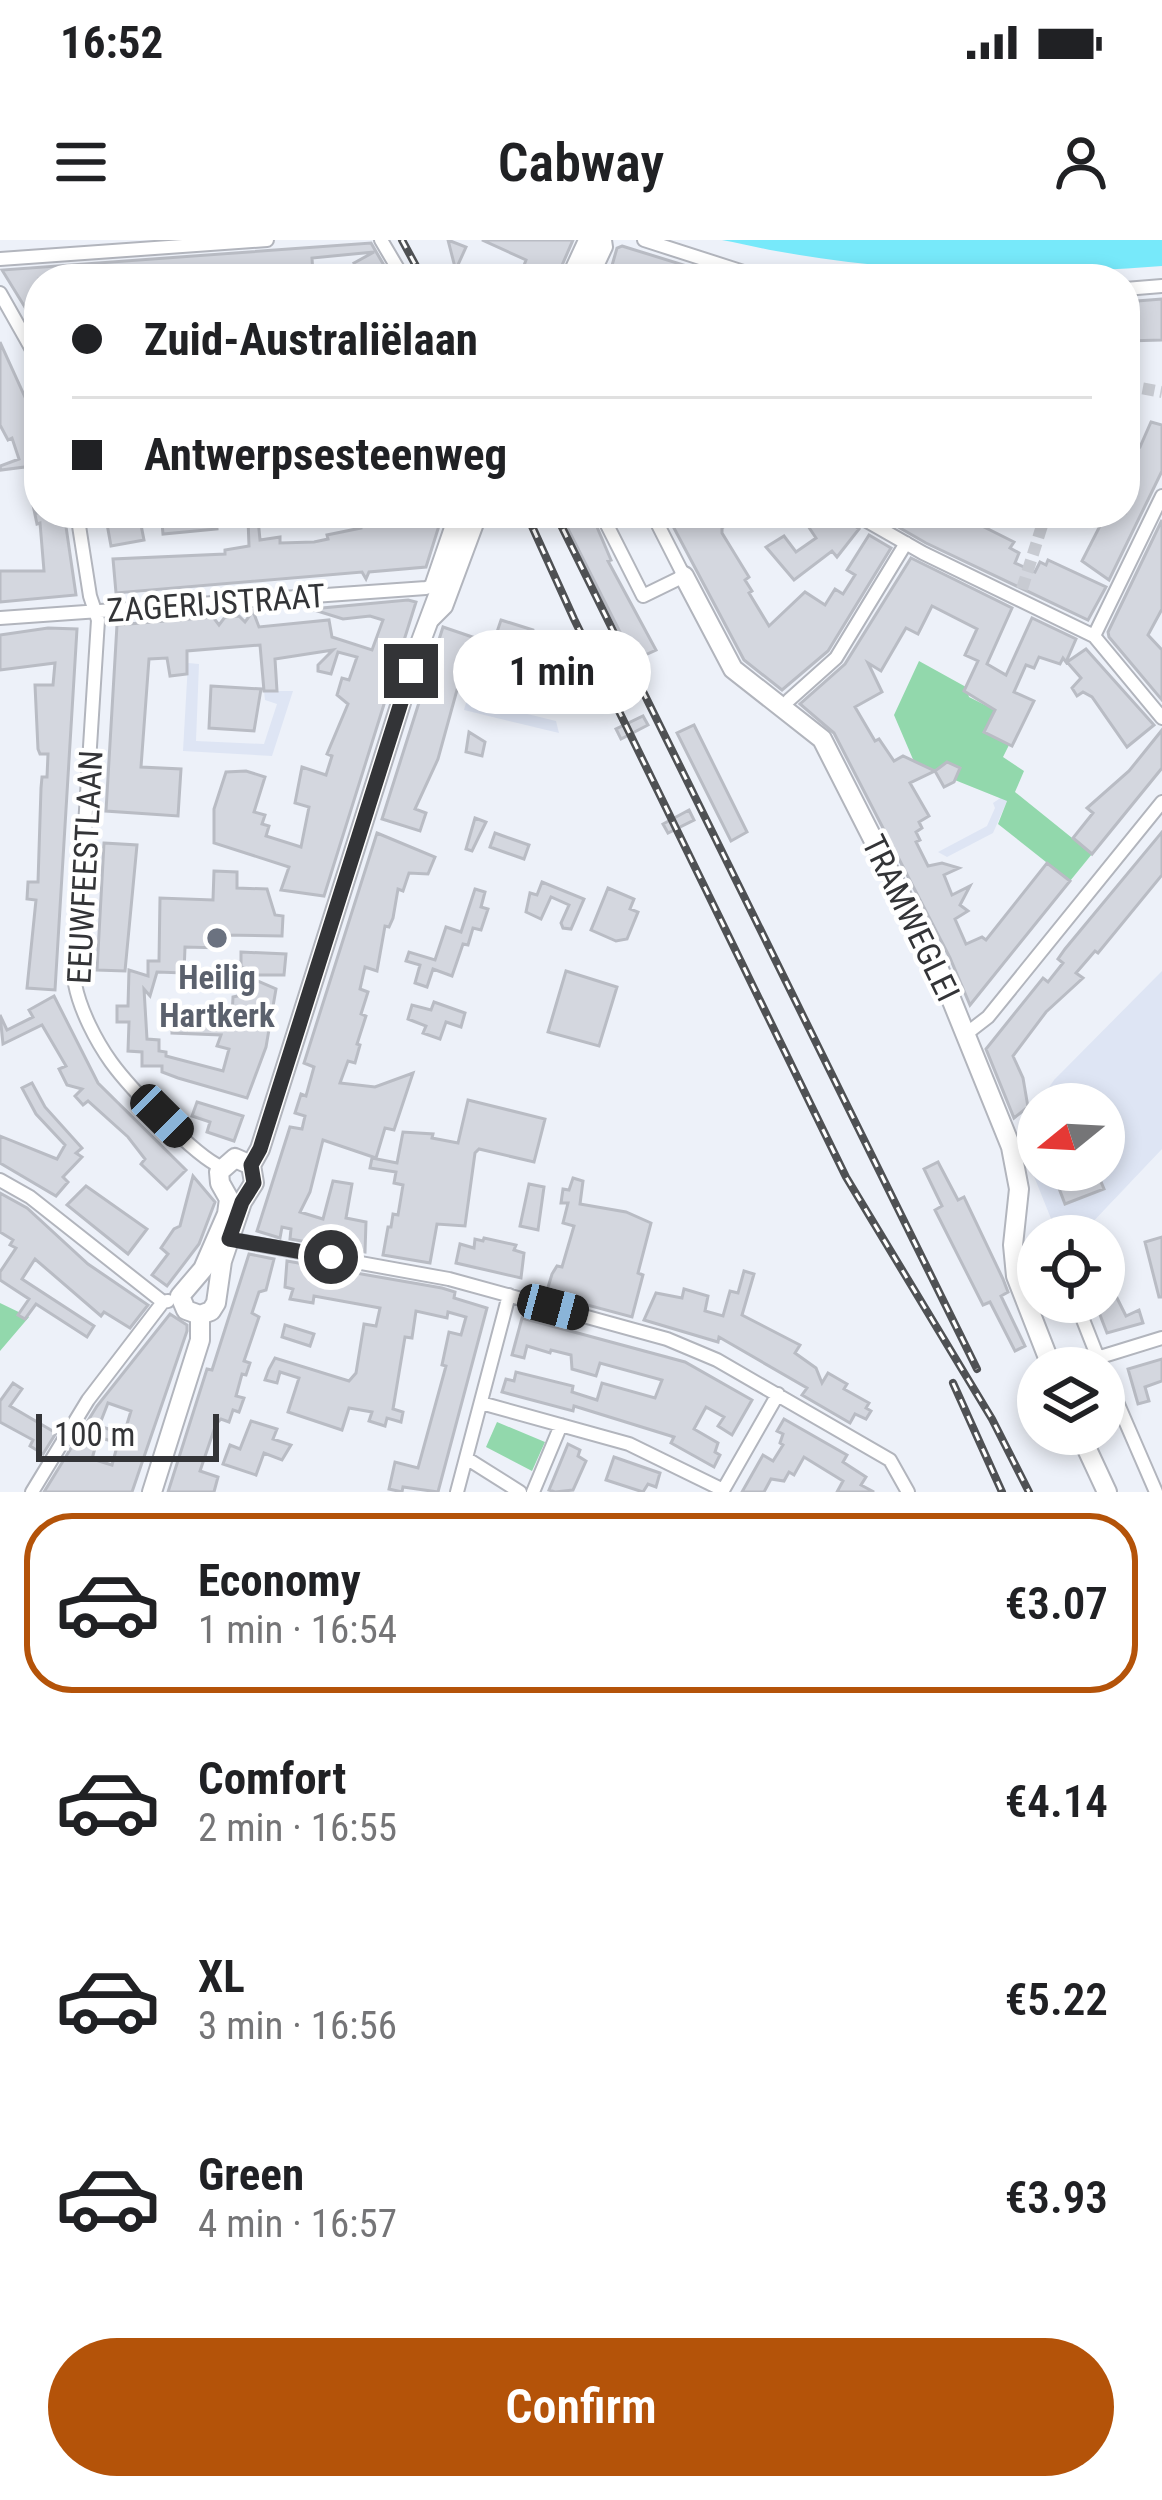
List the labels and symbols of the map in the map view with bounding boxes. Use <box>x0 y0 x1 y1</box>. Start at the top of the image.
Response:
street label: ZAGERIJSTRAAT <box>105 576 327 630</box>
callout: 1 min <box>453 629 651 713</box>
route end <box>384 644 438 698</box>
street label: EEUWFEESTLAAN <box>59 749 111 985</box>
street label: TRAMWEGLEI <box>854 829 968 1007</box>
marker: Heilig Hartkerk <box>204 925 230 951</box>
place label: Heilig Hartkerk <box>159 958 275 1035</box>
car <box>124 1078 200 1154</box>
north arrow <box>1017 1083 1125 1191</box>
route start <box>304 1230 358 1284</box>
car <box>514 1280 592 1334</box>
scale bar <box>36 1408 219 1461</box>

